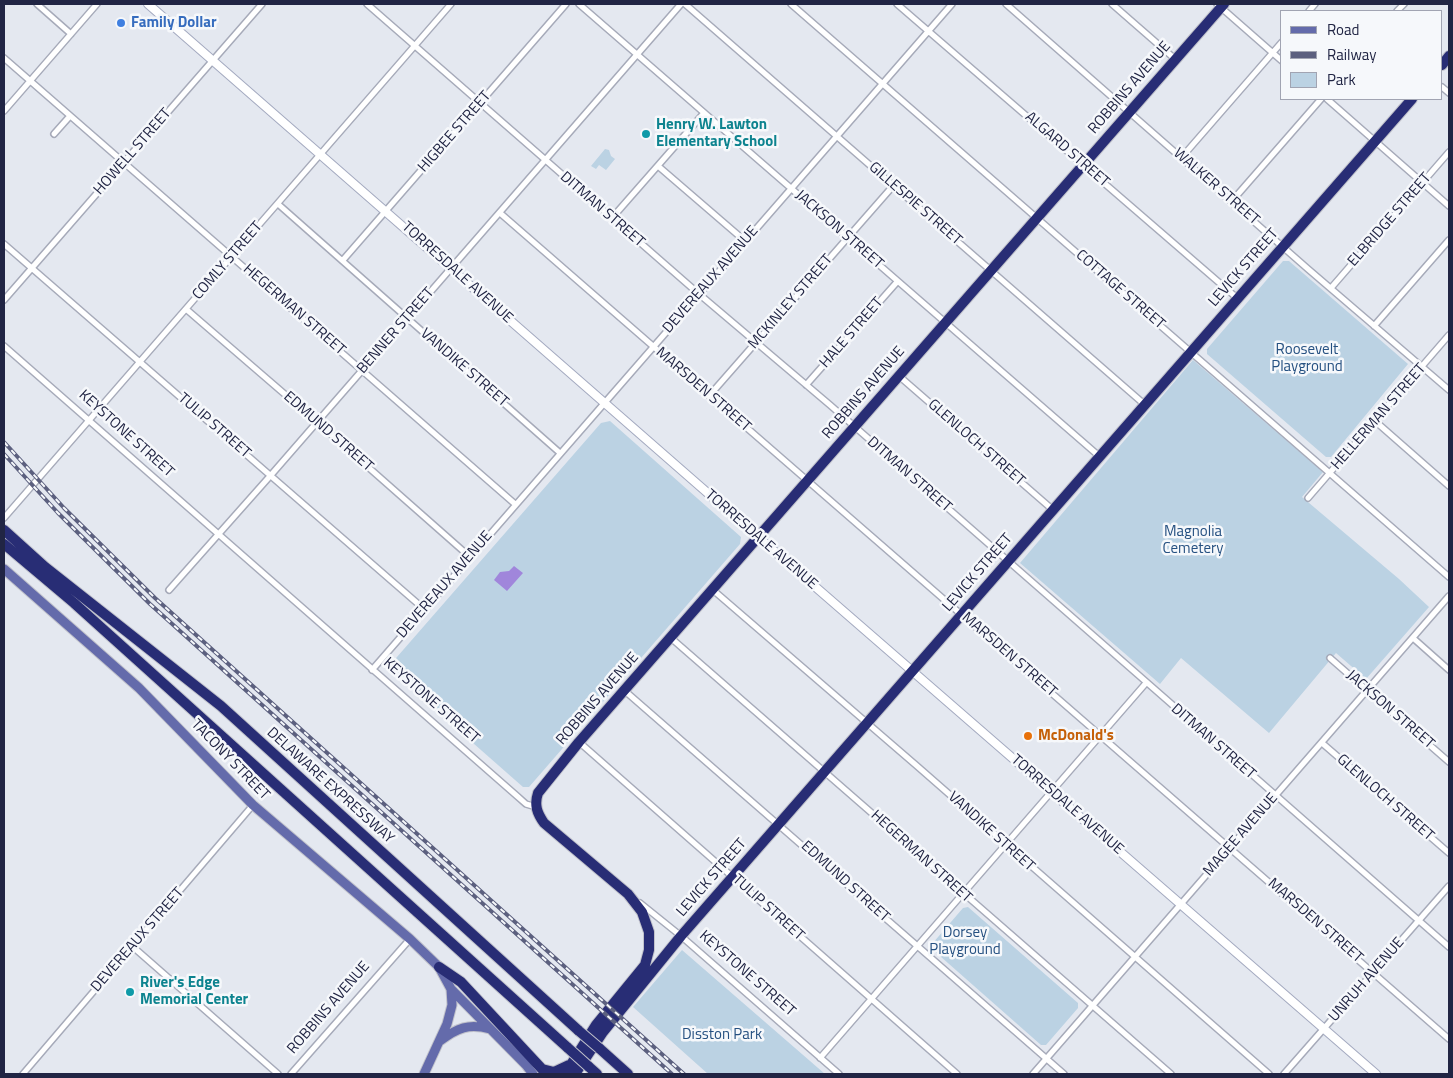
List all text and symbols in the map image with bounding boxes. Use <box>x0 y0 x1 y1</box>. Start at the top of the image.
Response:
legend <box>1280 10 1443 100</box>
place label: Family Dollar <box>131 14 217 32</box>
marker: Family Dollar <box>115 17 127 29</box>
text: Road <box>1327 18 1359 41</box>
street label: ROBBINS AVENUE <box>1085 38 1175 138</box>
text: Railway <box>1327 43 1377 66</box>
text: Park <box>1327 68 1356 91</box>
street label: HIGBEE STREET <box>415 88 495 176</box>
street label: HOWELL STREET <box>90 105 176 199</box>
street label: ALGARD STREET <box>1021 108 1113 192</box>
place label: Henry W. Lawton Elementary School <box>656 116 777 151</box>
marker: Henry W. Lawton Elementary School <box>640 128 652 140</box>
street label: WALKER STREET <box>1169 145 1263 229</box>
street label: GILLESPIE STREET <box>865 159 965 249</box>
street label: DITMAN STREET <box>556 168 648 252</box>
street label: ELBRIDGE STREET <box>1345 170 1435 270</box>
street label: JACKSON STREET <box>791 187 887 273</box>
street label: COMLY STREET <box>189 218 267 304</box>
street label: TORRESDALE AVENUE <box>398 218 516 328</box>
street label: DEVEREAUX AVENUE <box>659 223 763 337</box>
street label: LEVICK STREET <box>1205 225 1283 311</box>
street label: COTTAGE STREET <box>1072 246 1168 334</box>
street label: MCKINLEY STREET <box>745 251 837 353</box>
street label: HEGERMAN STREET <box>239 261 349 359</box>
street label: BENNER STREET <box>354 284 438 378</box>
street label: HALE STREET <box>816 294 888 372</box>
street label: VANDIKE STREET <box>416 325 512 411</box>
park label: Roosevelt Playground <box>1271 341 1343 376</box>
street label: ROBBINS AVENUE <box>819 343 909 443</box>
street label: MARSDEN STREET <box>652 344 754 436</box>
street label: HELLERMAN STREET <box>1328 360 1430 474</box>
street label: KEYSTONE STREET <box>75 387 177 481</box>
street label: EDMUND STREET <box>279 388 377 476</box>
street label: TULIP STREET <box>174 390 254 462</box>
street label: GLENLOCH STREET <box>924 396 1028 490</box>
street label: DITMAN STREET <box>863 433 955 517</box>
street label: TORRESDALE AVENUE <box>701 486 821 594</box>
park label: Magnolia Cemetery <box>1163 523 1223 558</box>
street label: DEVEREAUX AVENUE <box>393 528 497 642</box>
street label: LEVICK STREET <box>939 530 1017 616</box>
street label: MARSDEN STREET <box>958 609 1060 701</box>
street label: ROBBINS AVENUE <box>553 649 643 749</box>
street label: KEYSTONE STREET <box>379 654 483 748</box>
street label: JACKSON STREET <box>1342 667 1438 753</box>
street label: DITMAN STREET <box>1167 700 1259 784</box>
street label: TACONY STREET <box>187 716 273 804</box>
street label: DELAWARE EXPRESSWAY <box>263 724 397 848</box>
place label: McDonald's <box>1038 727 1114 745</box>
marker: McDonald's <box>1022 730 1034 742</box>
street label: TORRESDALE AVENUE <box>1007 751 1127 859</box>
street label: GLENLOCH STREET <box>1333 751 1437 845</box>
street label: VANDIKE STREET <box>944 788 1038 876</box>
street label: MAGEE AVENUE <box>1200 790 1282 880</box>
street label: HEGERMAN STREET <box>867 807 975 907</box>
street label: LEVICK STREET <box>673 835 751 921</box>
street label: EDMUND STREET <box>797 837 893 927</box>
street label: TULIP STREET <box>728 871 808 945</box>
street label: MARSDEN STREET <box>1264 875 1366 967</box>
street label: DEVEREAUX STREET <box>88 884 188 996</box>
park label: Dorsey Playground <box>929 924 1001 959</box>
street label: KEYSTONE STREET <box>695 927 799 1021</box>
street label: UNRUH AVENUE <box>1326 934 1408 1026</box>
street label: ROBBINS AVENUE <box>284 958 374 1058</box>
place label: River's Edge Memorial Center <box>140 974 248 1009</box>
marker: River's Edge Memorial Center <box>124 986 136 998</box>
park label: Disston Park <box>682 1026 762 1044</box>

